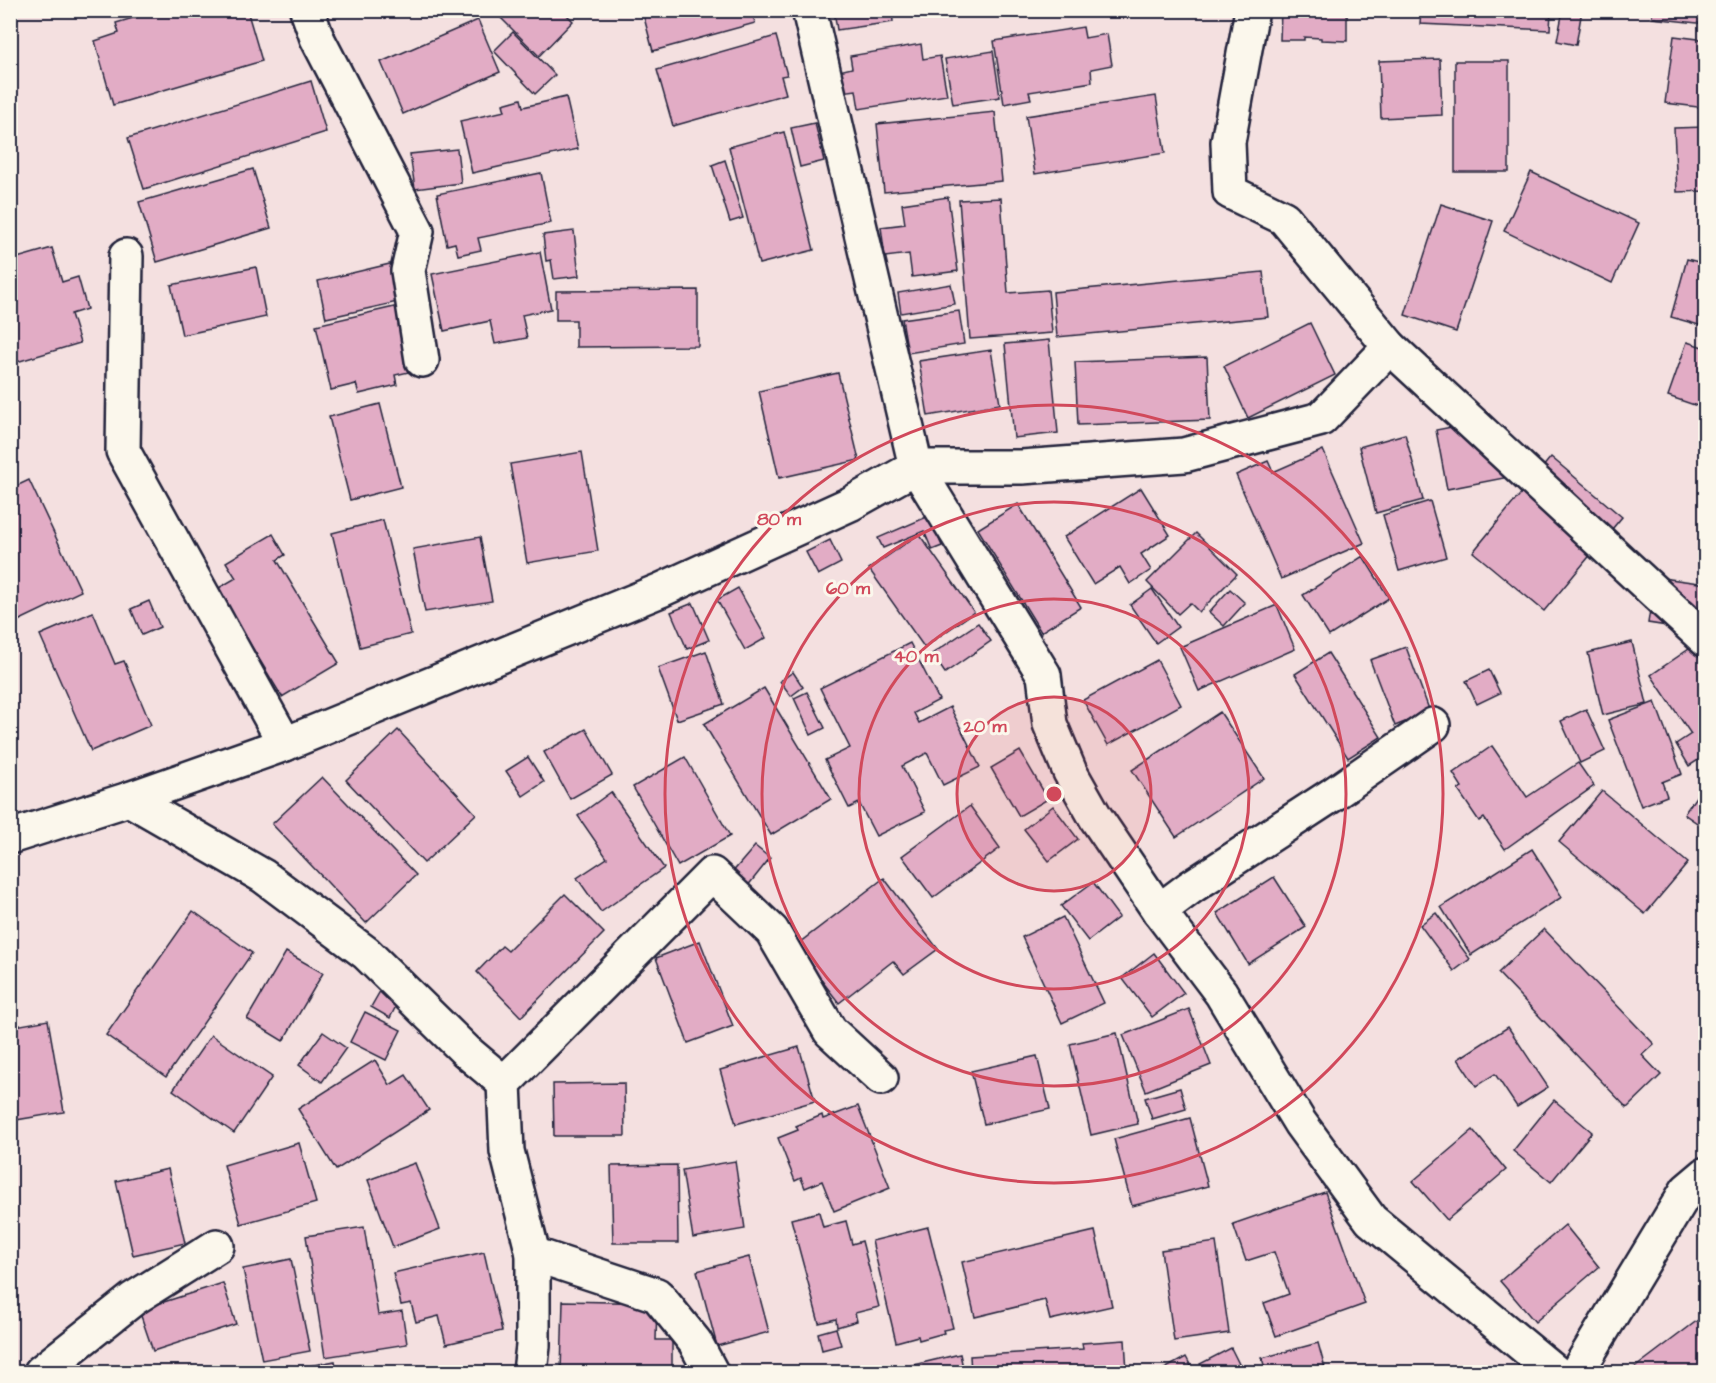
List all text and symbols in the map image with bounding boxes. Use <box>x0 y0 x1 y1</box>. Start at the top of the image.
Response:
text: 80 m <box>757 507 802 532</box>
text: 60 m <box>826 576 871 601</box>
text: 40 m <box>894 644 939 669</box>
text: 20 m <box>963 714 1007 739</box>
centre of rings <box>1044 784 1064 804</box>

